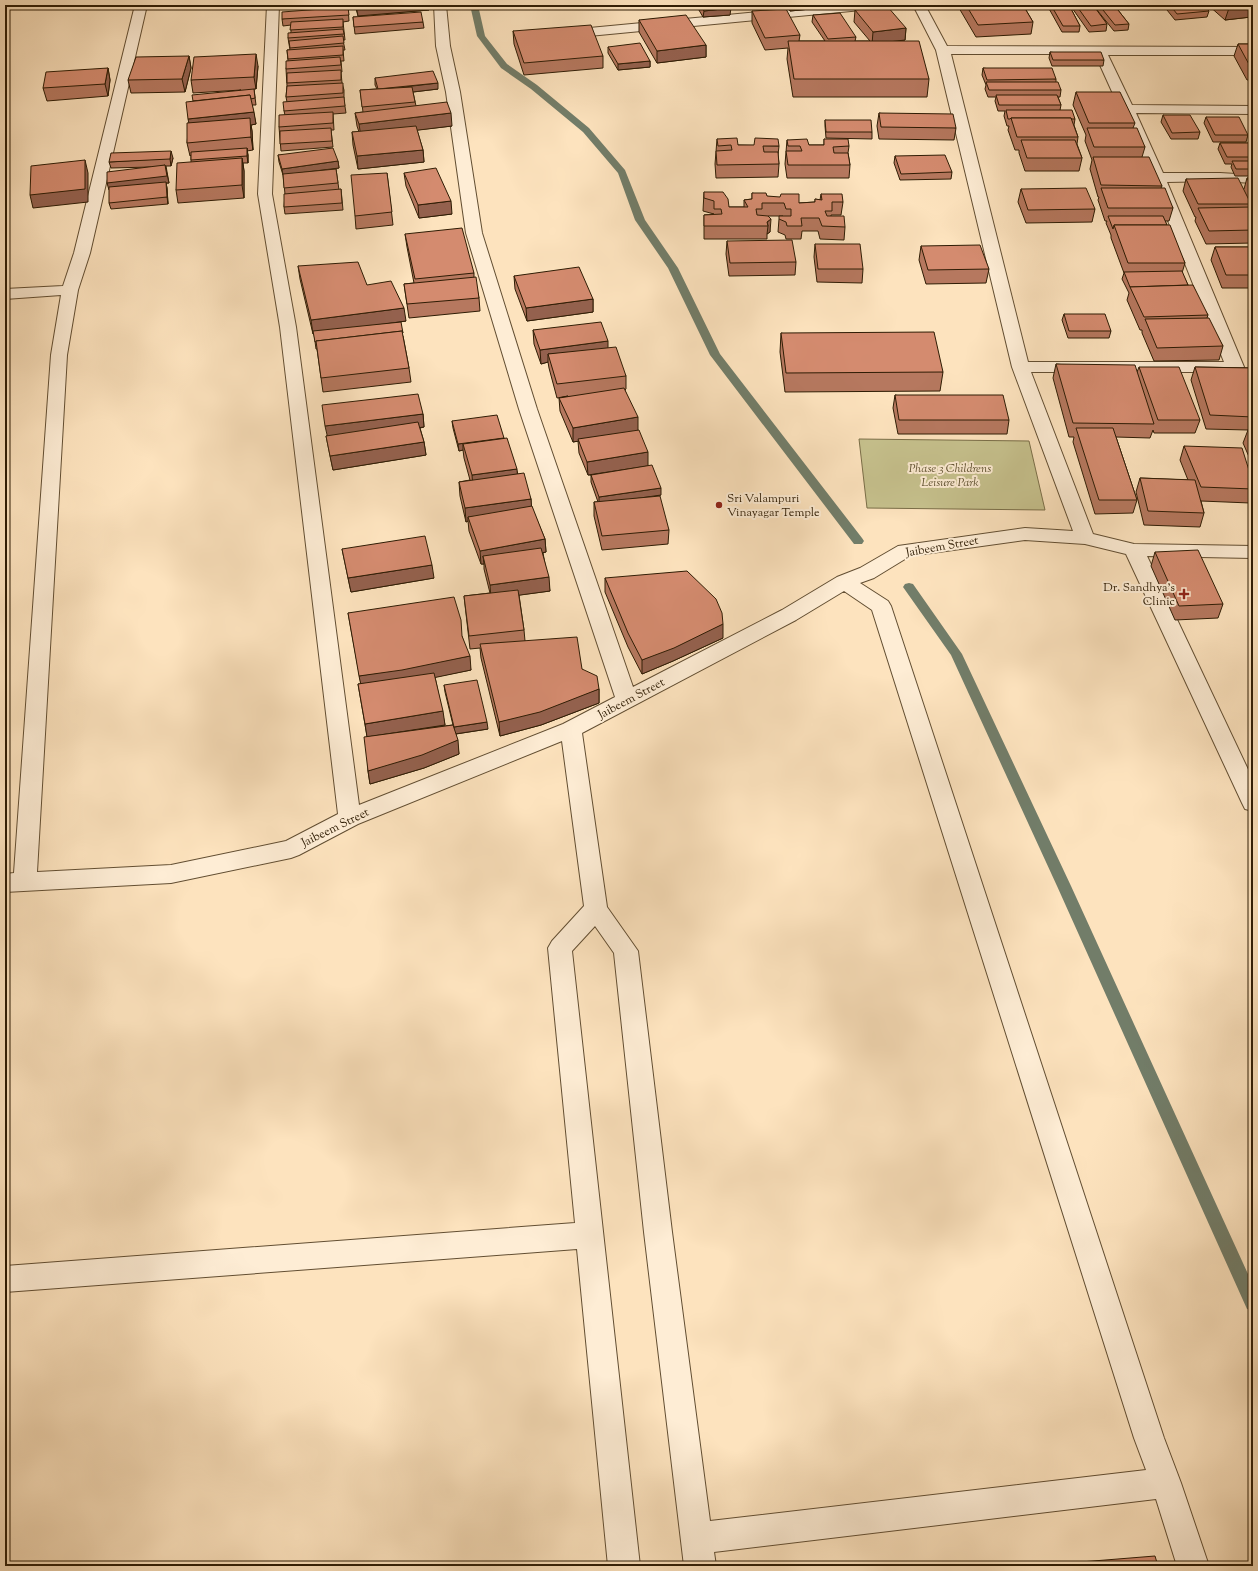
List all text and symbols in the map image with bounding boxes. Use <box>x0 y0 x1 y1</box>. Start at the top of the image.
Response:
park label: Phase 3 Childrens Leisure Park <box>909 460 991 492</box>
place label: Sri Valampuri Vinayagar Temple <box>727 490 820 522</box>
marker: Sri Valampuri Vinayagar Temple <box>714 500 724 510</box>
street label: Jaibeem Street <box>903 532 980 562</box>
place label: Dr. Sandhya's Clinic <box>1103 579 1176 611</box>
marker: Dr. Sandhya's Clinic <box>1178 588 1190 600</box>
street label: Jaibeem Street <box>594 674 668 725</box>
street label: Jaibeem Street <box>298 804 372 853</box>

